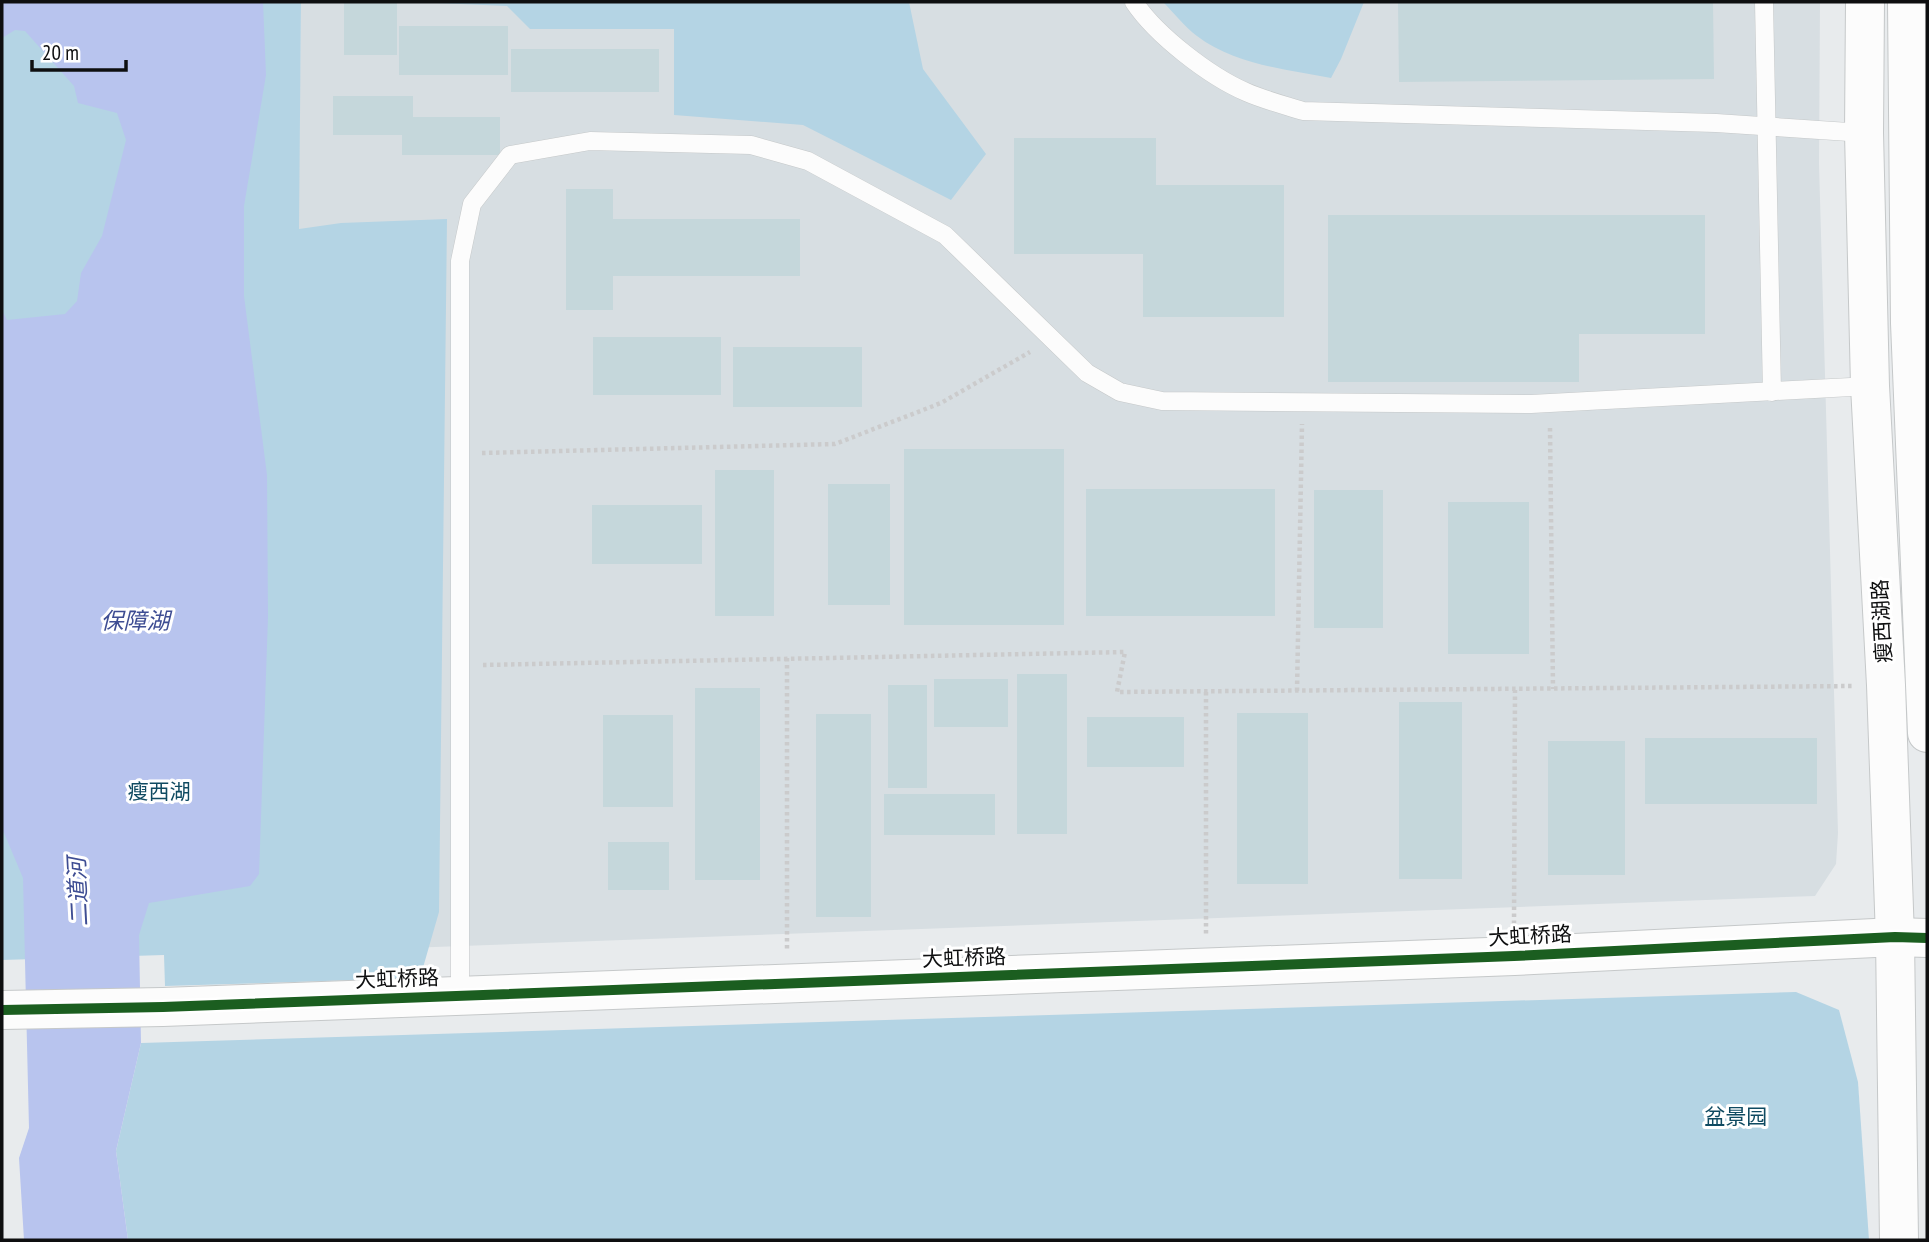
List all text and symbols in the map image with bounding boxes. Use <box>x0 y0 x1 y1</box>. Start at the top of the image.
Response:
scale bar <box>32 28 126 72</box>
text: 20 m <box>42 39 79 66</box>
street label: 瘦西湖路 <box>1866 578 1897 664</box>
water label: 保障湖 <box>101 606 173 635</box>
park label: 瘦西湖 <box>128 778 191 805</box>
water label: 二道河 <box>61 853 94 927</box>
street label: 大虹桥路 <box>1487 920 1573 951</box>
street label: 大虹桥路 <box>922 943 1006 972</box>
street label: 大虹桥路 <box>355 964 439 993</box>
park label: 盆景园 <box>1705 1103 1768 1130</box>

